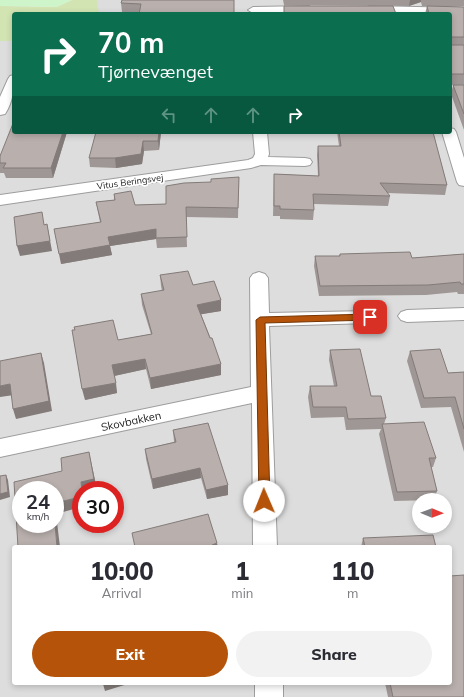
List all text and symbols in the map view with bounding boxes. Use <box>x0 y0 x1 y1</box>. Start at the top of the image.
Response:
text: 70 m <box>98 25 164 60</box>
icon: right <box>32 28 84 80</box>
text: Tjørnevænget <box>98 60 213 83</box>
icon: left <box>158 104 180 126</box>
icon: ahead <box>200 104 222 126</box>
icon: ahead <box>242 104 264 126</box>
icon: right <box>284 104 306 126</box>
street label: Vitus Beringsvej <box>96 171 164 192</box>
pin <box>353 300 387 334</box>
icon: arrive <box>359 306 381 328</box>
street label: Skovbakken <box>100 408 162 434</box>
position arrow <box>243 480 285 522</box>
speed limit sign: 30 <box>72 481 124 533</box>
text: 24 <box>26 489 50 514</box>
north arrow <box>412 493 452 533</box>
map controls <box>412 493 452 533</box>
text: km/h <box>27 510 49 523</box>
text: 10:00 <box>90 556 154 586</box>
text: 1 <box>235 556 250 586</box>
text: 110 <box>331 556 374 586</box>
text: Arrival <box>102 585 142 601</box>
text: min <box>231 585 253 601</box>
text: m <box>347 585 358 601</box>
button: Exit <box>32 631 228 677</box>
button: Share <box>236 631 432 677</box>

